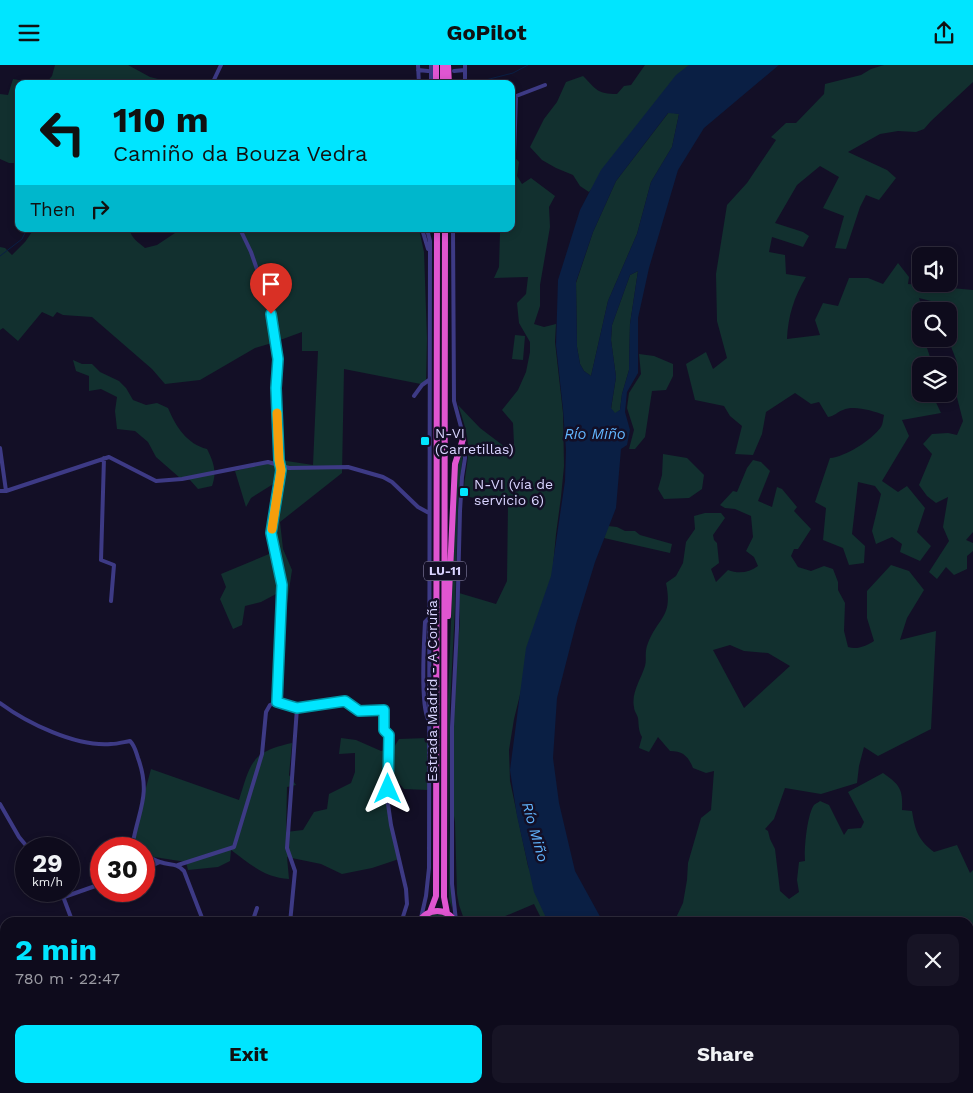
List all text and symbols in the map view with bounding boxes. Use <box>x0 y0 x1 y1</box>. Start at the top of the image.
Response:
icon: menu <box>15 19 43 47</box>
icon: share <box>930 19 958 47</box>
text: GoPilot <box>446 20 527 45</box>
text: 110 m <box>113 99 209 141</box>
icon: left <box>30 100 95 165</box>
text: Camiño da Bouza Vedra <box>113 141 367 166</box>
icon: right <box>86 195 114 223</box>
text: Then <box>30 198 76 221</box>
map controls <box>912 247 957 402</box>
button: sound <box>912 247 957 292</box>
pin <box>250 263 292 314</box>
icon: arrive <box>257 270 285 298</box>
button: search <box>912 302 957 347</box>
button: layers <box>912 357 957 402</box>
place label: N-VI (Carretillas) <box>435 425 514 457</box>
water label: Río Miño <box>564 425 626 443</box>
marker: N-VI (Carretillas) <box>419 435 431 447</box>
place label: N-VI (vía de servicio 6) <box>474 476 553 508</box>
marker: N-VI (vía de servicio 6) <box>458 486 470 498</box>
road number: LU-11 <box>424 561 466 581</box>
street label: Estrada Madrid - A Coruña <box>424 600 440 782</box>
position arrow <box>361 762 413 814</box>
water label: Río Miño <box>518 800 552 864</box>
speed limit sign: 30 <box>90 837 155 902</box>
text: 29 <box>32 849 63 878</box>
text: km/h <box>32 875 63 889</box>
text: 2 min <box>15 932 97 967</box>
button: close <box>907 934 959 986</box>
text: 780 m · 22:47 <box>15 969 120 988</box>
button: Exit <box>15 1025 482 1083</box>
button: Share <box>492 1025 959 1083</box>

